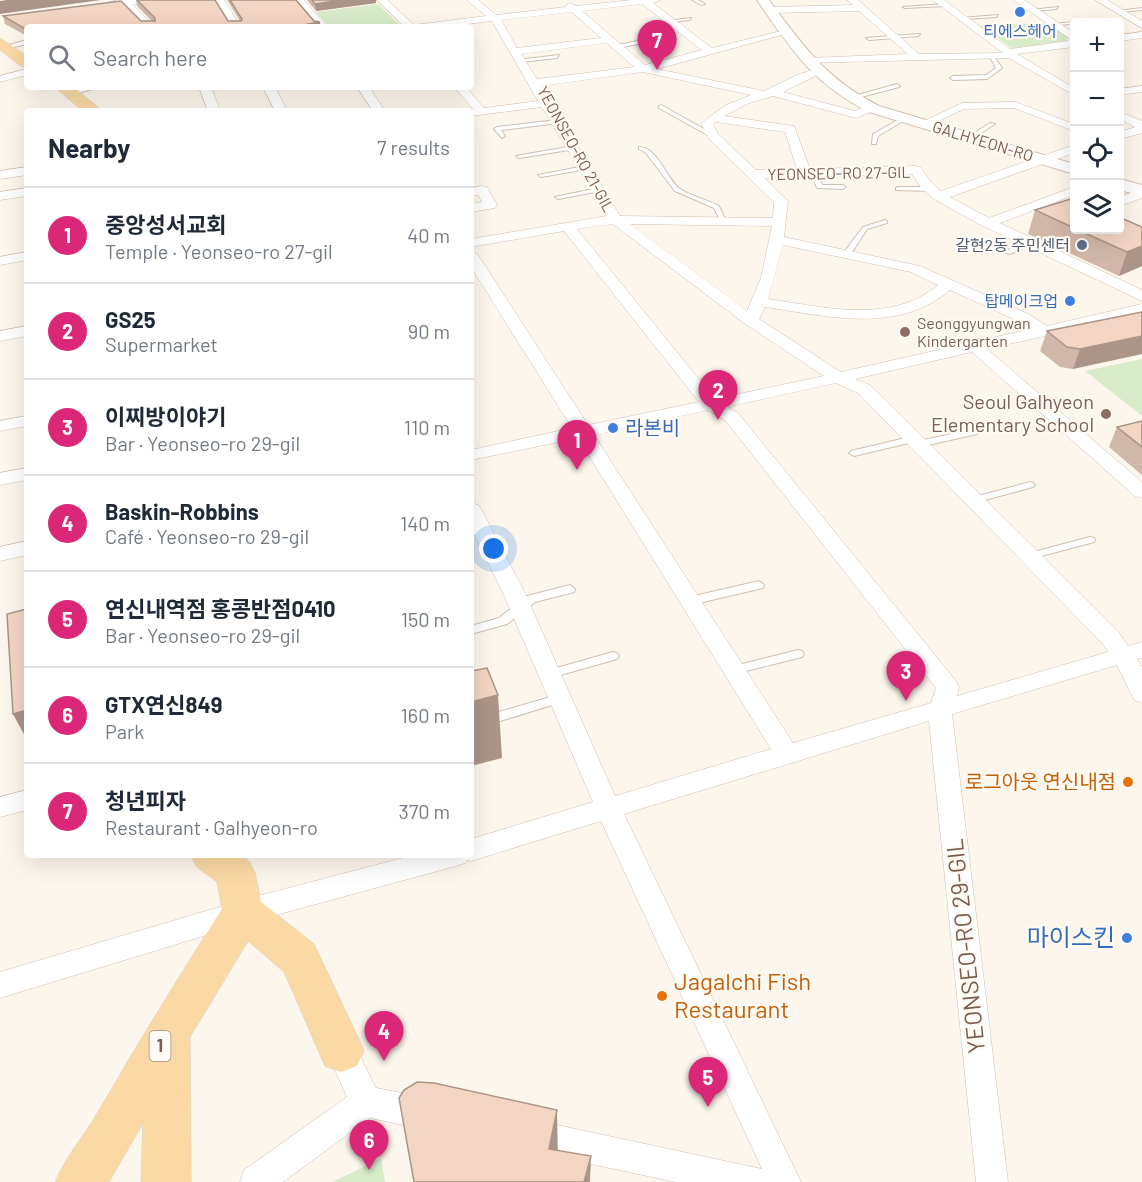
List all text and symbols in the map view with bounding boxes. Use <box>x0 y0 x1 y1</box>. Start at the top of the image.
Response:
marker: 티에스헤어 <box>1013 5 1027 19</box>
map controls <box>1070 18 1124 234</box>
button: + <box>1070 18 1124 72</box>
pin: 7 <box>638 20 676 70</box>
place label: 티에스헤어 <box>983 21 1057 40</box>
search box <box>24 24 474 90</box>
icon: search <box>45 41 78 74</box>
text: Search here <box>93 44 207 70</box>
button: − <box>1070 72 1124 126</box>
street label: YEONSEO-RO 21-GIL <box>534 83 619 215</box>
street label: GALHYEON-RO <box>930 116 1036 165</box>
button: locate <box>1070 126 1124 180</box>
text: Nearby <box>48 132 130 163</box>
text: 7 results <box>377 135 450 159</box>
street label: YEONSEO-RO 27-GIL <box>767 162 911 183</box>
button: layers <box>1070 180 1124 234</box>
text: 중앙성서교회 <box>105 211 226 237</box>
text: 1 <box>64 223 71 247</box>
text: 40 m <box>407 223 450 247</box>
place label: 갈현2동 주민센터 <box>955 235 1070 254</box>
marker: 갈현2동 주민센터 <box>1075 238 1089 252</box>
text: Temple · Yeonseo-ro 27-gil <box>105 239 333 263</box>
place label: 탑메이크업 <box>984 291 1058 310</box>
marker: 탑메이크업 <box>1063 294 1077 308</box>
text: GS25 <box>105 306 156 332</box>
place label: Seonggyungwan Kindergarten <box>917 313 1031 350</box>
text: 2 <box>62 319 73 343</box>
text: 90 m <box>408 319 450 343</box>
marker: Seonggyungwan Kindergarten <box>898 325 912 339</box>
text: Supermarket <box>105 332 218 356</box>
pin: 2 <box>698 370 738 420</box>
place label: Seoul Galhyeon Elementary School <box>931 389 1094 436</box>
text: 이찌방이야기 <box>105 403 226 429</box>
marker: Seoul Galhyeon Elementary School <box>1099 407 1113 421</box>
text: 3 <box>62 415 73 439</box>
text: 110 m <box>404 415 450 439</box>
place label: 라본비 <box>625 415 680 439</box>
pin: 1 <box>558 420 596 470</box>
marker: 라본비 <box>606 421 620 435</box>
text: Bar · Yeonseo-ro 29-gil <box>105 431 300 455</box>
text: Baskin-Robbins <box>105 498 259 524</box>
text: 4 <box>61 511 74 535</box>
text: 140 m <box>400 511 450 535</box>
text: Café · Yeonseo-ro 29-gil <box>105 524 309 548</box>
your location <box>479 534 508 563</box>
text: 연신내역점 홍콩반점0410 <box>105 595 336 621</box>
text: 5 <box>62 607 73 631</box>
text: 150 m <box>401 607 450 631</box>
text: Bar · Yeonseo-ro 29-gil <box>105 623 300 647</box>
pin: 3 <box>886 652 926 701</box>
text: GTX연신849 <box>105 691 222 717</box>
text: 6 <box>62 703 73 727</box>
text: 160 m <box>401 703 450 727</box>
text: Park <box>105 719 144 743</box>
place label: 로그아웃 연신내점 <box>965 769 1116 793</box>
marker: 로그아웃 연신내점 <box>1121 775 1135 789</box>
text: 청년피자 <box>105 787 186 813</box>
text: 7 <box>63 799 72 823</box>
text: 370 m <box>398 799 450 823</box>
text: Restaurant · Galhyeon-ro <box>105 815 318 839</box>
street label: YEONSEO-RO 29-GIL <box>939 837 990 1055</box>
place label: 마이스킨 <box>1027 922 1115 951</box>
marker: 마이스킨 <box>1120 931 1134 945</box>
place label: Jagalchi Fish Restaurant <box>674 966 811 1023</box>
marker: Jagalchi Fish Restaurant <box>655 989 669 1003</box>
pin: 4 <box>364 1012 404 1061</box>
road number: 1 <box>150 1031 170 1061</box>
pin: 5 <box>688 1058 728 1107</box>
pin: 6 <box>350 1120 388 1170</box>

